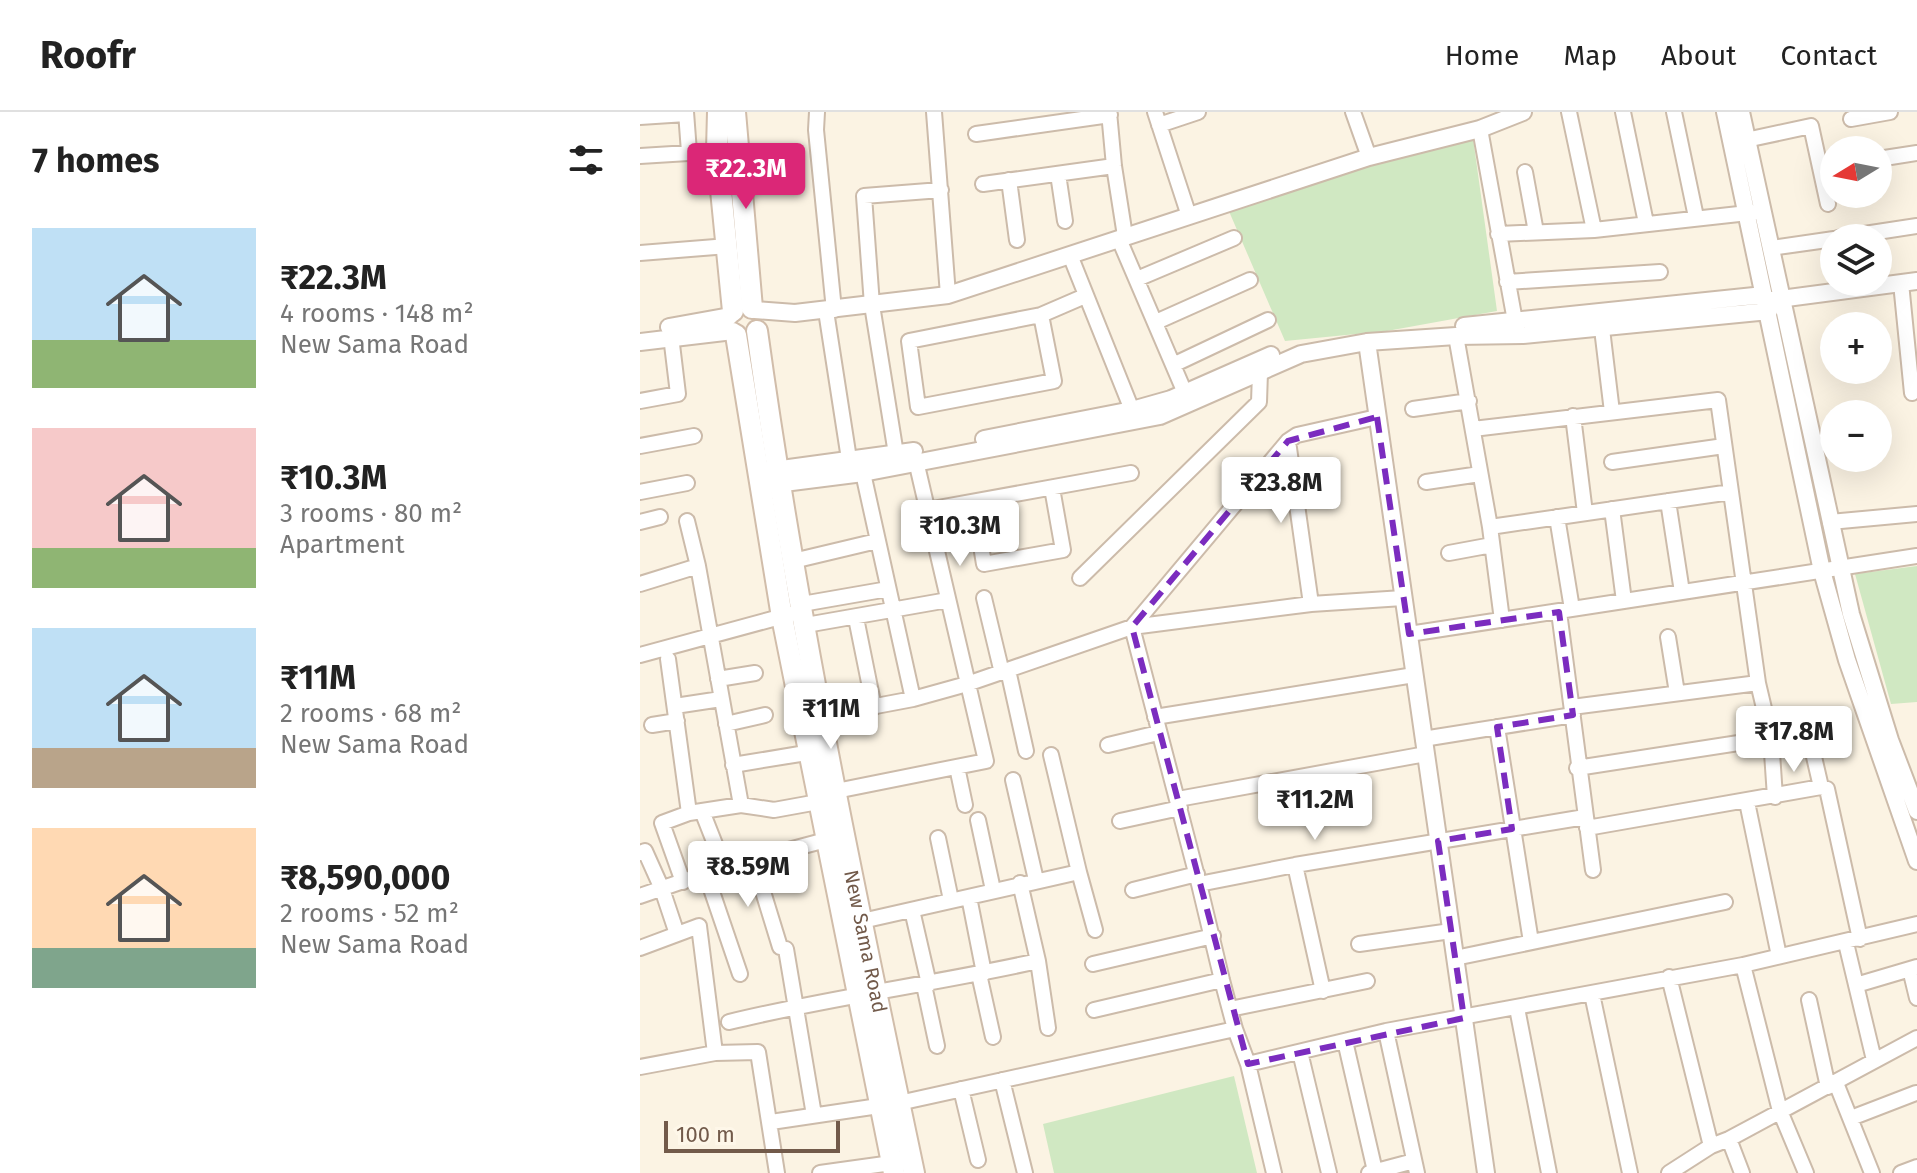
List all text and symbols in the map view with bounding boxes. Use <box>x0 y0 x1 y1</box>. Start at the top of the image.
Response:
text: Roofr <box>40 32 136 78</box>
text: Home <box>1445 39 1519 72</box>
text: Map <box>1563 39 1617 72</box>
text: About <box>1661 39 1736 72</box>
text: Contact <box>1780 39 1877 72</box>
north arrow <box>1820 136 1892 208</box>
map controls <box>1820 136 1892 472</box>
icon: filters <box>564 138 608 182</box>
text: 7 homes <box>32 140 159 181</box>
pin: ₹22.3M <box>681 143 811 211</box>
text: ₹22.3M <box>705 153 787 184</box>
button: layers <box>1820 224 1892 296</box>
text: ₹22.3M <box>280 257 387 298</box>
icon: home <box>96 260 192 356</box>
text: 4 rooms · 148 m² <box>280 298 474 329</box>
button: + <box>1820 312 1892 384</box>
text: New Sama Road <box>280 329 469 360</box>
button: − <box>1820 400 1892 472</box>
text: ₹10.3M <box>280 457 387 498</box>
pin: ₹23.8M <box>1216 457 1346 525</box>
icon: home <box>96 460 192 556</box>
text: ₹23.8M <box>1240 467 1322 498</box>
text: 3 rooms · 80 m² <box>280 498 462 529</box>
pin: ₹10.3M <box>895 500 1025 568</box>
text: ₹10.3M <box>919 510 1001 541</box>
text: Apartment <box>280 529 405 560</box>
text: ₹11M <box>280 657 356 698</box>
icon: home <box>96 660 192 756</box>
pin: ₹11M <box>784 683 878 751</box>
text: ₹11M <box>802 693 860 724</box>
text: 2 rooms · 68 m² <box>280 698 461 729</box>
pin: ₹17.8M <box>1729 706 1859 774</box>
text: ₹17.8M <box>1754 716 1834 747</box>
text: New Sama Road <box>280 729 469 760</box>
pin: ₹11.2M <box>1250 774 1380 842</box>
text: ₹11.2M <box>1276 784 1354 815</box>
pin: ₹8.59M <box>683 841 813 909</box>
text: ₹8.59M <box>706 851 790 882</box>
text: ₹8,590,000 <box>280 857 450 898</box>
icon: home <box>96 860 192 956</box>
street label: New Sama Road <box>839 868 892 1015</box>
text: 2 rooms · 52 m² <box>280 898 459 929</box>
text: New Sama Road <box>280 929 469 960</box>
scale bar <box>664 1117 840 1153</box>
text: 100 m <box>676 1121 735 1148</box>

